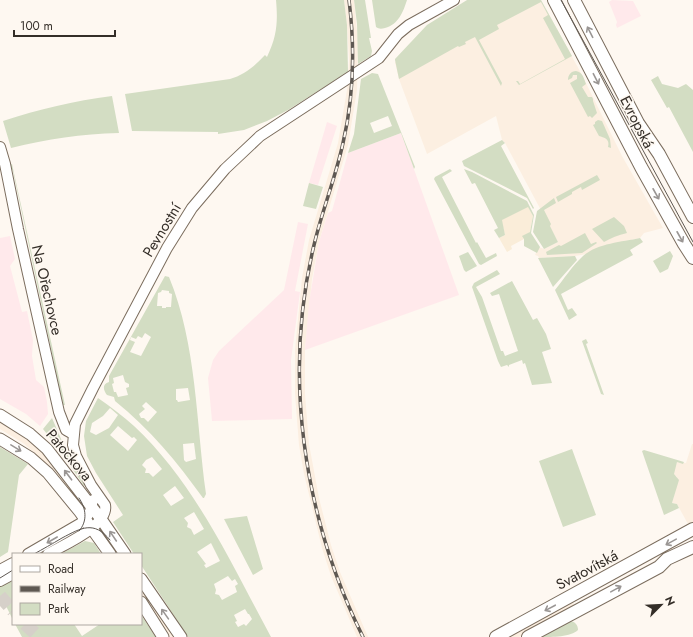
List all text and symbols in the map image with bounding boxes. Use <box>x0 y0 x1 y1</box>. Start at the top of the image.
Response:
scale bar <box>14 12 115 38</box>
text: 100 m <box>20 17 53 35</box>
one-way arrow <box>586 26 593 38</box>
one-way arrow <box>593 73 600 85</box>
street label: Evropská <box>614 92 660 152</box>
one-way arrow <box>653 188 661 200</box>
street label: Pevnostní <box>137 198 187 261</box>
one-way arrow <box>677 231 684 243</box>
street label: Na Ořechovce <box>26 243 68 338</box>
street label: Patočkova <box>41 424 97 486</box>
one-way arrow <box>10 445 22 453</box>
one-way arrow <box>64 470 72 481</box>
one-way arrow <box>109 531 117 542</box>
one-way arrow <box>46 537 58 545</box>
one-way arrow <box>665 538 677 546</box>
street label: Svatovítská <box>552 544 622 596</box>
legend <box>12 553 142 625</box>
text: Road <box>48 560 74 578</box>
text: Railway <box>48 580 86 598</box>
one-way arrow <box>609 585 621 592</box>
north arrow <box>641 585 681 625</box>
text: N <box>661 594 679 608</box>
text: Park <box>48 600 70 618</box>
one-way arrow <box>544 605 556 613</box>
one-way arrow <box>161 609 169 620</box>

